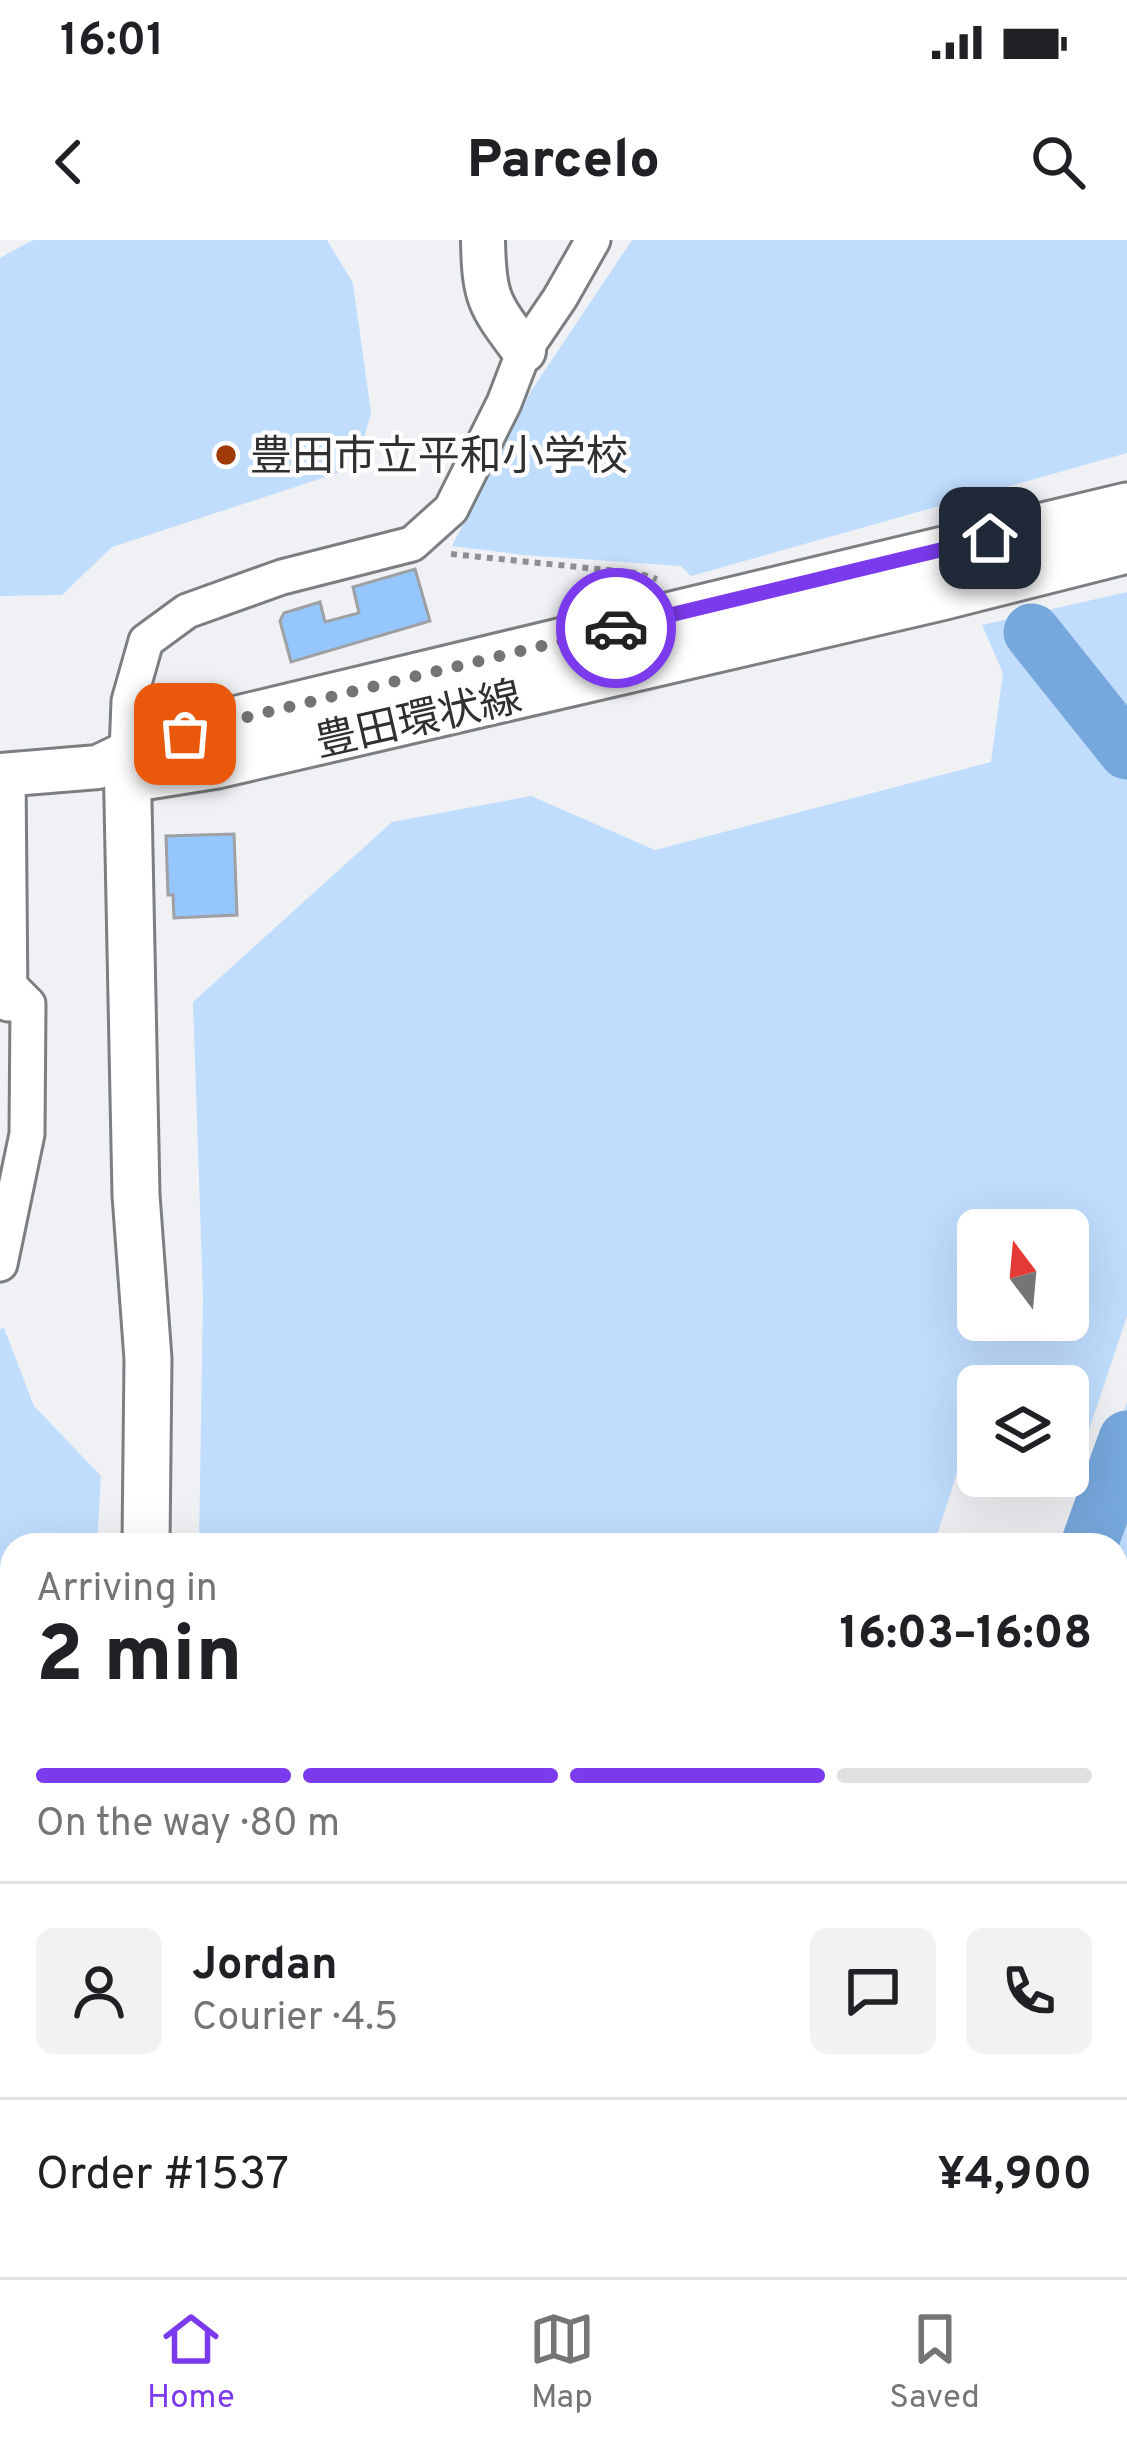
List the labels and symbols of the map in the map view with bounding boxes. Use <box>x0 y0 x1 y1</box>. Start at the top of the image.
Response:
place label: 豊田市立平和小学校 <box>250 433 628 486</box>
marker: 豊田市立平和小学校 <box>213 442 239 468</box>
pin <box>939 487 1041 589</box>
courier <box>556 568 676 688</box>
street label: 豊田環状線 <box>311 673 527 772</box>
pin <box>134 683 236 785</box>
north arrow <box>957 1209 1089 1341</box>

